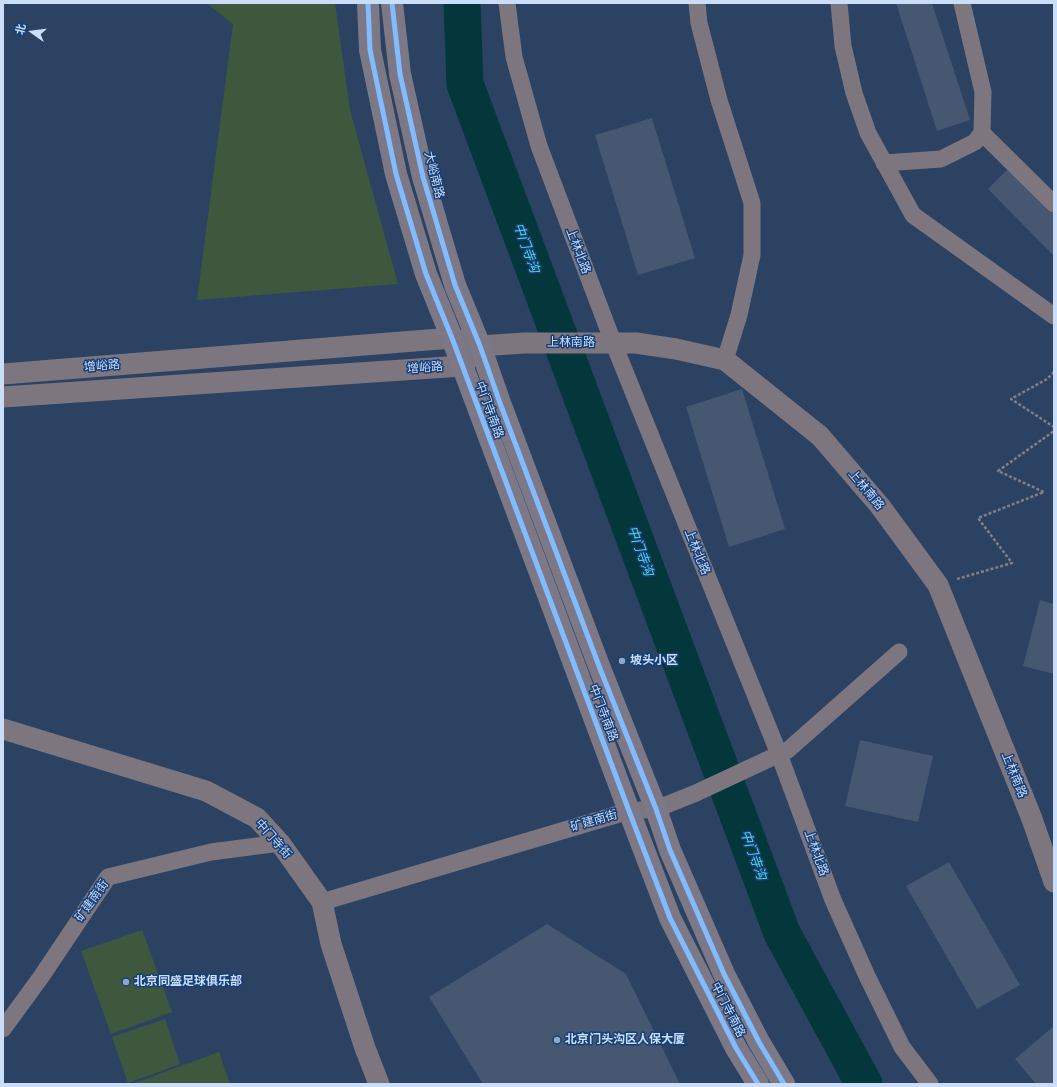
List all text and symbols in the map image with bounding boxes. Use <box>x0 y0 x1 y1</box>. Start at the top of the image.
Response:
north arrow <box>12 12 52 52</box>
text: 北 <box>11 22 28 36</box>
street label: 大峪南路 <box>421 150 447 200</box>
water label: 中门寺沟 <box>510 221 542 275</box>
street label: 上林北路 <box>563 226 593 276</box>
street label: 上林南路 <box>547 336 595 350</box>
street label: 增峪路 <box>83 357 121 375</box>
street label: 增峪路 <box>407 360 443 376</box>
street label: 中门寺南路 <box>472 379 506 441</box>
street label: 上林南路 <box>845 467 887 513</box>
water label: 中门寺沟 <box>624 524 656 578</box>
street label: 上林北路 <box>681 527 713 577</box>
place label: 坡头小区 <box>630 654 678 668</box>
marker: 坡头小区 <box>617 656 627 666</box>
street label: 中门寺南路 <box>586 682 620 744</box>
street label: 上林南路 <box>998 750 1030 800</box>
street label: 矿建南街 <box>569 807 619 835</box>
street label: 中门寺街 <box>252 816 294 862</box>
water label: 中门寺沟 <box>737 828 769 882</box>
street label: 上林北路 <box>801 828 831 878</box>
street label: 矿建南街 <box>72 877 112 925</box>
place label: 北京同盛足球俱乐部 <box>134 975 242 989</box>
marker: 北京同盛足球俱乐部 <box>121 977 131 987</box>
street label: 中门寺南路 <box>708 980 748 1040</box>
place label: 北京门头沟区人保大厦 <box>565 1033 685 1047</box>
marker: 北京门头沟区人保大厦 <box>552 1035 562 1045</box>

